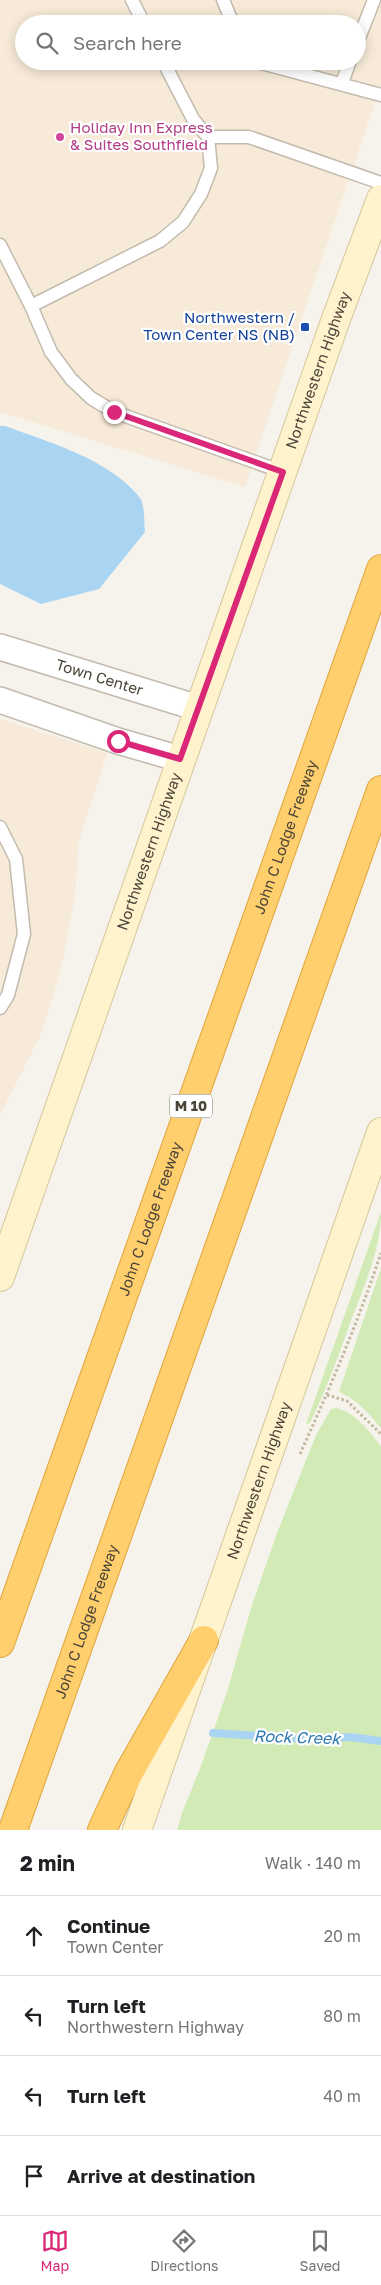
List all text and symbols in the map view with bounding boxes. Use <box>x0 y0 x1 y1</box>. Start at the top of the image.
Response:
search box <box>15 15 366 70</box>
icon: search <box>33 29 61 57</box>
text: Search here <box>73 31 182 54</box>
place label: Holiday Inn Express & Suites Southfield <box>70 118 213 153</box>
marker: Holiday Inn Express & Suites Southfield <box>54 131 66 143</box>
street label: Northwestern Highway <box>281 288 354 451</box>
place label: Northwestern / Town Center NS (NB) <box>143 308 295 343</box>
marker: Northwestern / Town Center NS (NB) <box>299 321 311 333</box>
route end <box>103 401 126 424</box>
street label: Town Center <box>54 655 146 699</box>
route start <box>107 730 130 753</box>
street label: John C Lodge Freeway <box>249 757 321 916</box>
street label: Northwestern Highway <box>112 769 185 932</box>
road number: M 10 <box>170 1094 212 1118</box>
street label: John C Lodge Freeway <box>114 1139 185 1298</box>
street label: Northwestern Highway <box>222 1398 294 1562</box>
street label: John C Lodge Freeway <box>50 1541 122 1701</box>
water label: Rock Creek <box>253 1725 343 1749</box>
text: 2 min <box>20 1850 75 1876</box>
text: Walk · 140 m <box>265 1853 361 1873</box>
text: Continue <box>67 1914 150 1937</box>
icon: ahead <box>20 1922 48 1950</box>
text: 20 m <box>324 1926 361 1946</box>
text: Town Center <box>67 1937 163 1957</box>
text: Turn left <box>67 1994 146 2017</box>
icon: left <box>20 2002 48 2030</box>
text: 80 m <box>323 2006 361 2026</box>
text: Northwestern Highway <box>67 2017 244 2037</box>
icon: left <box>20 2082 48 2110</box>
text: Turn left <box>67 2084 146 2107</box>
text: 40 m <box>323 2086 361 2106</box>
icon: arrive <box>20 2162 48 2190</box>
text: Arrive at destination <box>67 2164 255 2187</box>
tab: Map <box>41 2227 69 2274</box>
tab: Directions <box>150 2227 219 2274</box>
tab: Saved <box>300 2227 340 2274</box>

